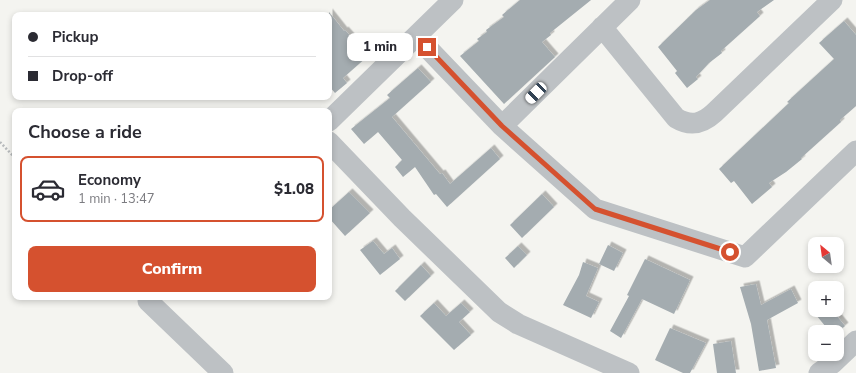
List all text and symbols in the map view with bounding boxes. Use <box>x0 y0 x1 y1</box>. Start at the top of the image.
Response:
text: Pickup <box>52 27 98 47</box>
callout: 1 min <box>347 33 413 61</box>
text: 1 min <box>363 38 397 56</box>
route end <box>418 38 436 56</box>
text: Drop-off <box>52 66 113 86</box>
car <box>523 80 549 106</box>
text: Choose a ride <box>28 120 142 144</box>
text: Economy <box>78 170 141 190</box>
icon: car <box>30 171 66 207</box>
text: $1.08 <box>274 179 314 199</box>
text: 1 min · 13:47 <box>78 190 154 208</box>
north arrow <box>808 237 844 273</box>
map controls <box>808 237 844 361</box>
route start <box>721 243 739 261</box>
button: Confirm <box>28 246 316 292</box>
button: + <box>808 281 844 317</box>
button: − <box>808 325 844 361</box>

